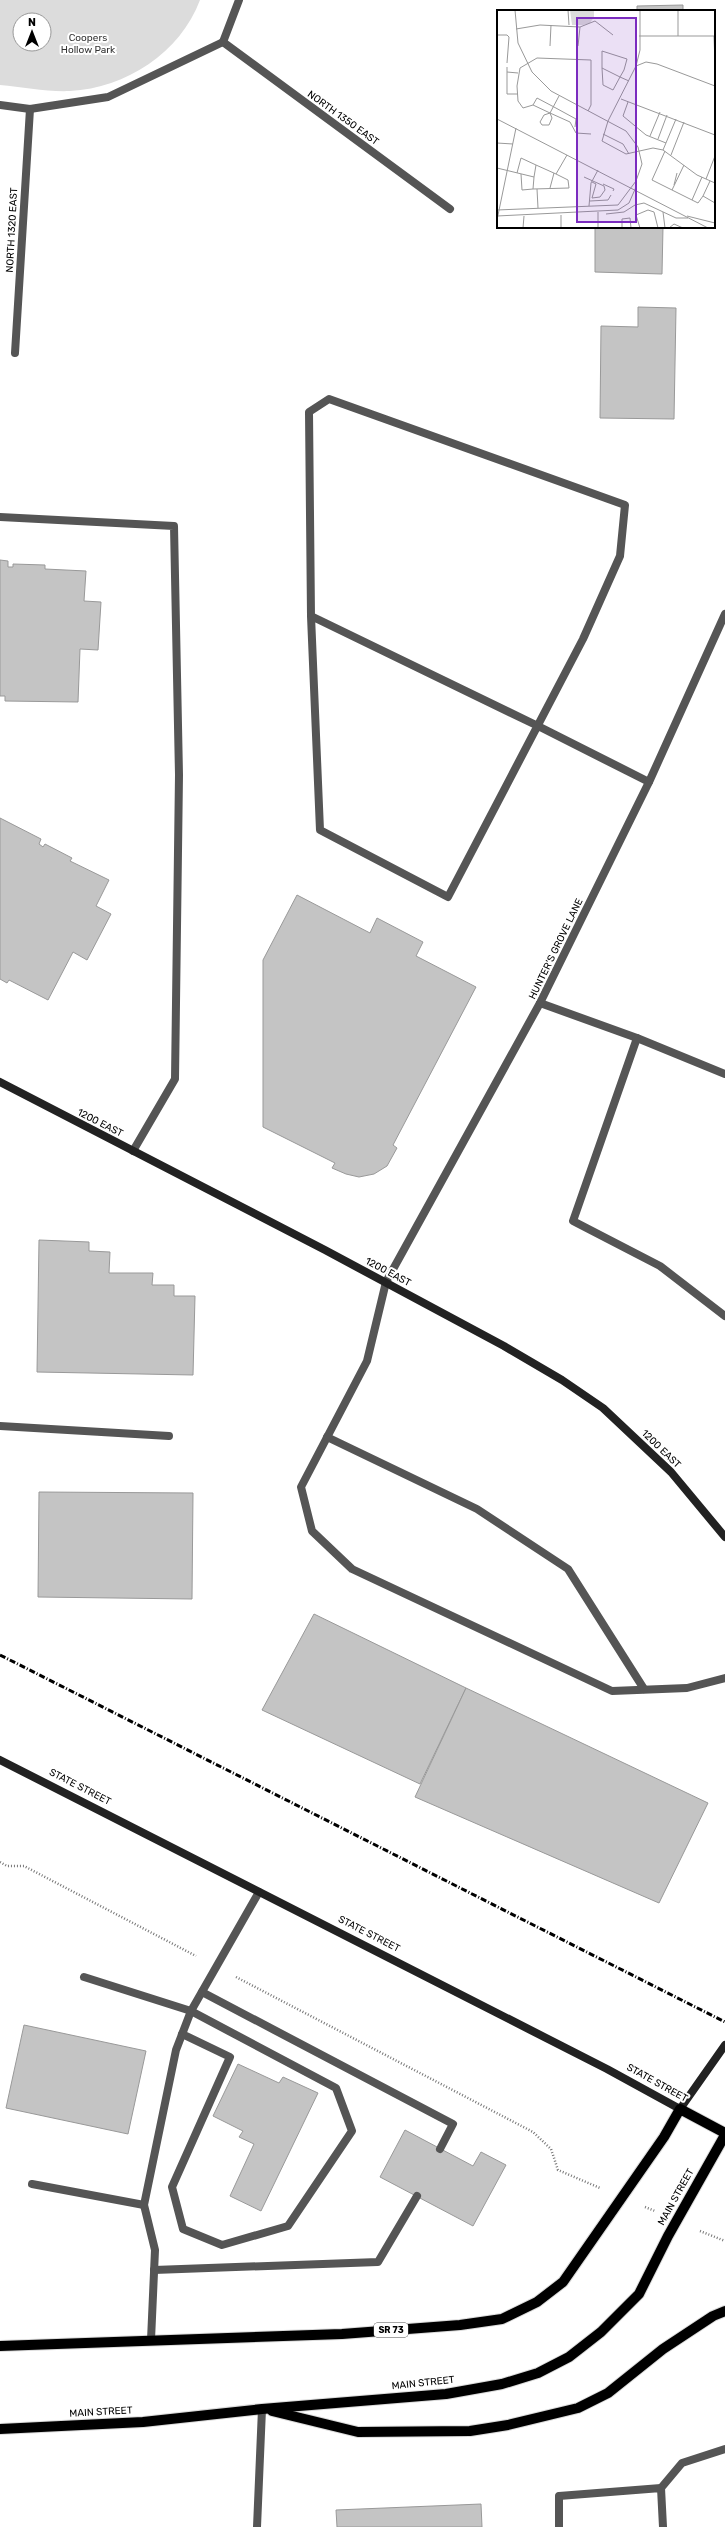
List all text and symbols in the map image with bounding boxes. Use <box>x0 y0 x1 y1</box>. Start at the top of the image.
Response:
inset map <box>497 10 715 228</box>
north arrow <box>12 12 52 52</box>
text: N <box>28 16 36 29</box>
park label: Coopers Hollow Park <box>61 32 116 56</box>
street label: NORTH 1350 EAST <box>305 88 381 148</box>
street label: NORTH 1320 EAST <box>4 187 20 273</box>
street label: HUNTER'S GROVE LANE <box>526 897 586 1001</box>
street label: 1200 EAST <box>75 1106 125 1140</box>
street label: 1200 EAST <box>363 1255 413 1289</box>
street label: 1200 EAST <box>639 1427 683 1471</box>
street label: STATE STREET <box>47 1766 113 1808</box>
street label: STATE STREET <box>336 1913 402 1955</box>
street label: STATE STREET <box>624 2061 690 2105</box>
street label: MAIN STREET <box>655 2166 697 2228</box>
road number: SR 73 <box>374 2323 408 2337</box>
street label: MAIN STREET <box>391 2374 455 2392</box>
street label: MAIN STREET <box>69 2404 133 2420</box>

